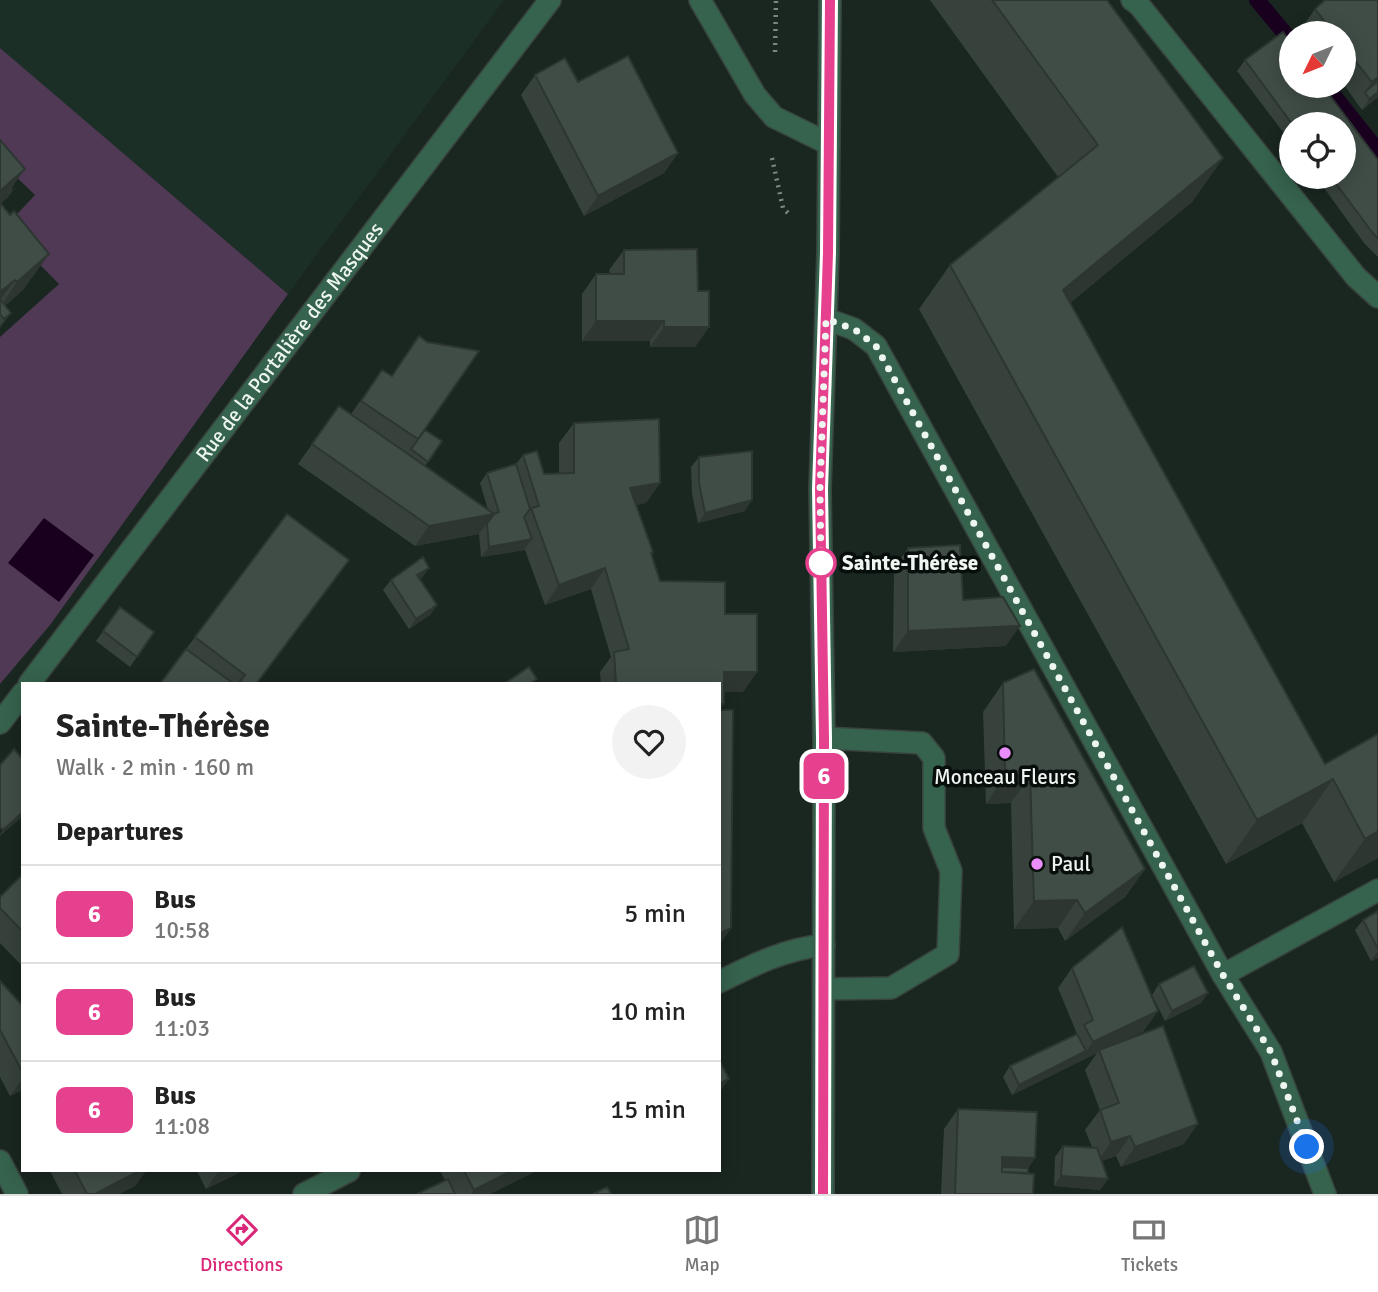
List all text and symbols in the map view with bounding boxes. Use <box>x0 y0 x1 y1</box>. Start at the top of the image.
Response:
north arrow <box>1279 21 1356 98</box>
map controls <box>1279 21 1356 189</box>
button: locate <box>1279 112 1356 189</box>
street label: Rue de la Portalière des Masques <box>190 217 389 467</box>
marker: Sainte-Thérèse <box>806 548 836 578</box>
place label: Sainte-Thérèse <box>842 550 978 576</box>
button: heart <box>612 705 686 779</box>
text: Sainte-Thérèse <box>56 706 270 747</box>
marker: Monceau Fleurs <box>997 745 1013 761</box>
text: Walk · 2 min · 160 m <box>56 753 254 782</box>
line badge: 6 <box>801 753 847 799</box>
text: 6 <box>818 761 830 791</box>
place label: Monceau Fleurs <box>934 764 1076 790</box>
text: Departures <box>56 816 183 848</box>
place label: Paul <box>1051 851 1091 877</box>
marker: Paul <box>1029 856 1045 872</box>
text: Bus <box>154 884 196 916</box>
text: 5 min <box>624 898 686 930</box>
text: 6 <box>88 899 101 929</box>
text: 10:58 <box>154 916 210 945</box>
text: Bus <box>154 982 196 1014</box>
text: 10 min <box>610 996 686 1028</box>
text: 6 <box>88 997 101 1027</box>
text: 11:03 <box>154 1014 210 1043</box>
text: Bus <box>154 1080 196 1112</box>
text: 15 min <box>610 1094 686 1126</box>
text: 6 <box>88 1095 101 1125</box>
text: 11:08 <box>154 1112 210 1141</box>
your location <box>1289 1129 1324 1164</box>
tab: Directions <box>200 1211 283 1277</box>
tab: Map <box>683 1211 721 1277</box>
tab: Tickets <box>1121 1211 1178 1277</box>

